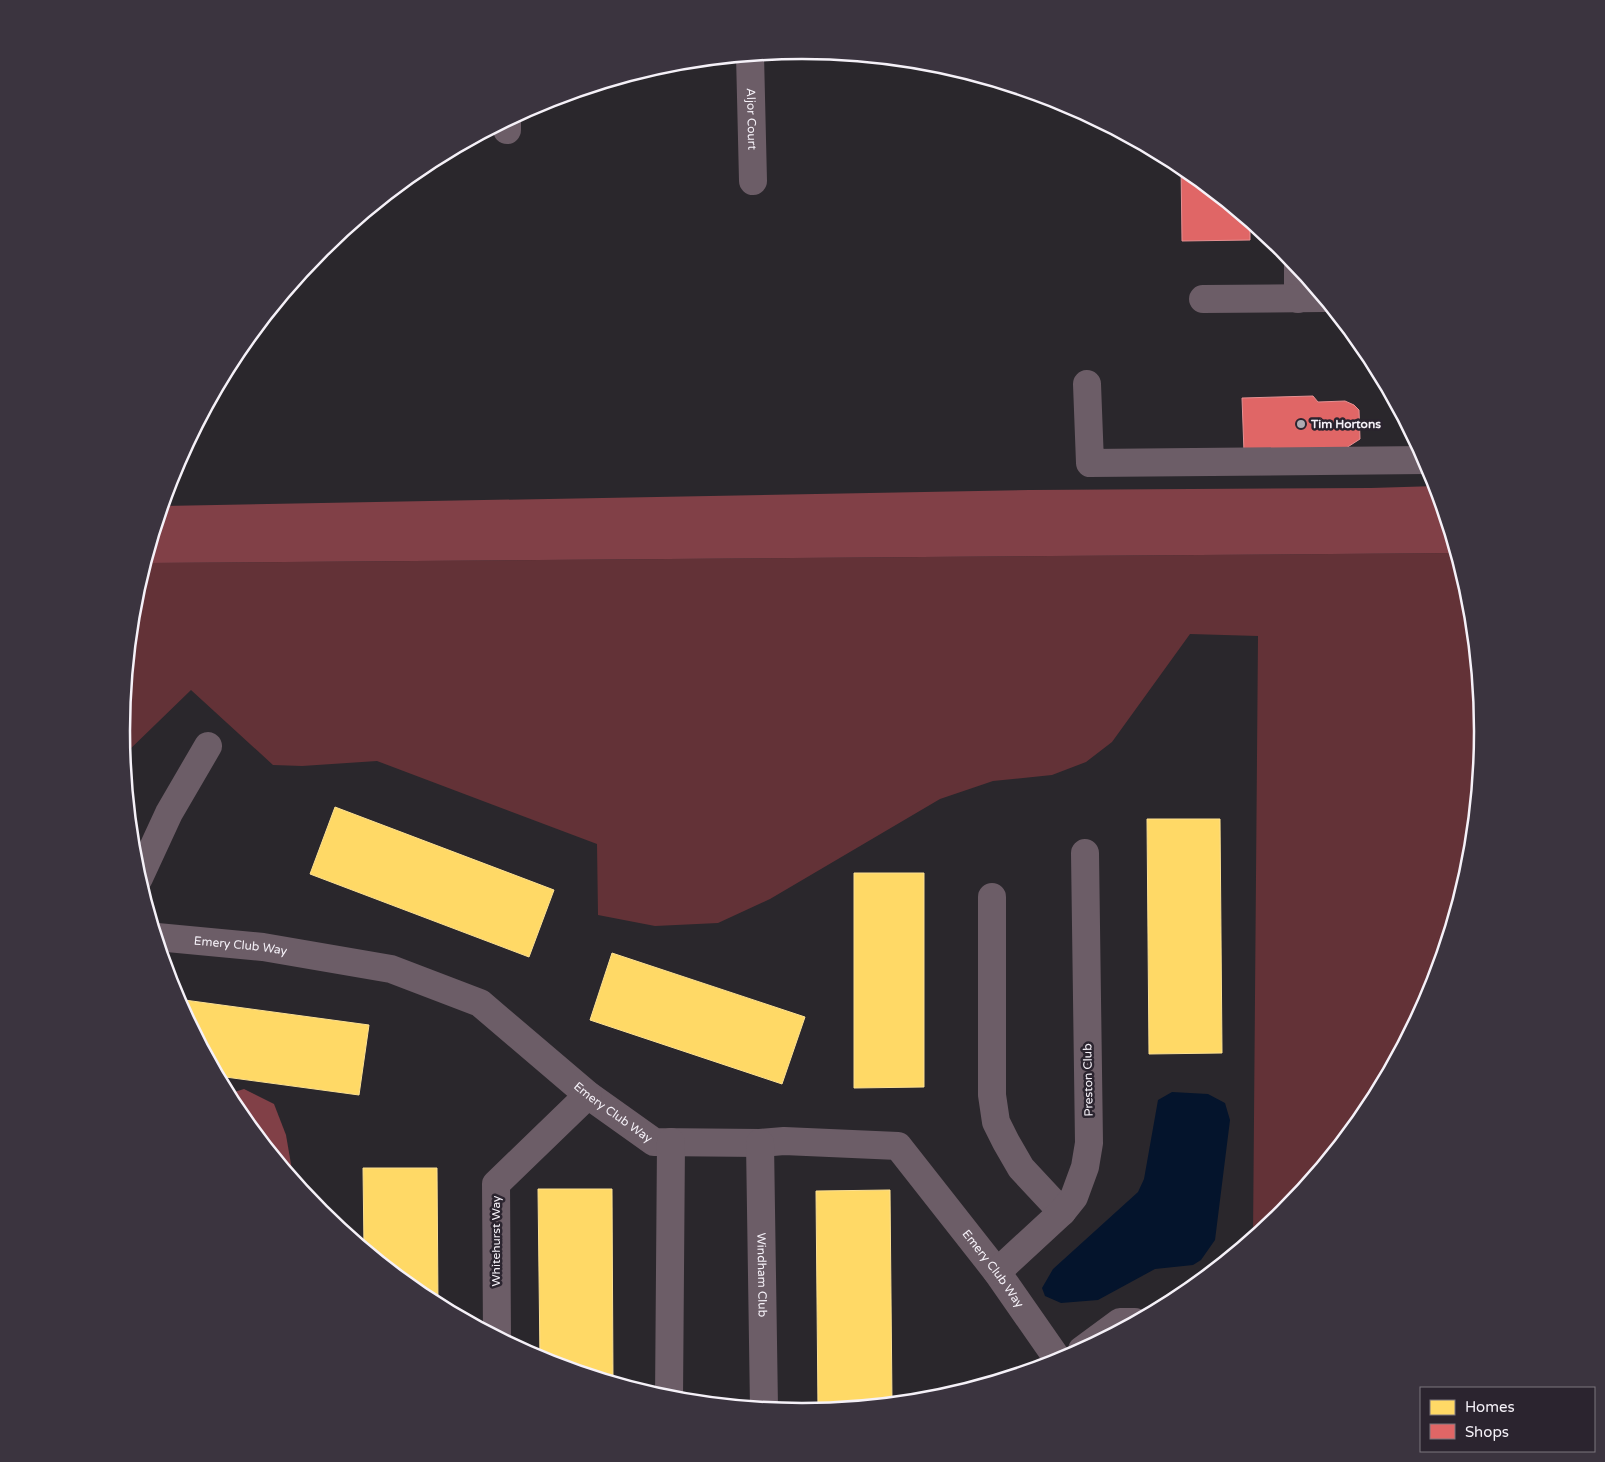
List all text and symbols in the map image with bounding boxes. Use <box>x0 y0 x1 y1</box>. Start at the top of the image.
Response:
street label: Aljor Court <box>744 88 759 151</box>
place label: Tim Hortons <box>1310 417 1381 431</box>
marker: Tim Hortons <box>1295 418 1307 430</box>
street label: Emery Club Way <box>193 934 289 958</box>
street label: Preston Club <box>1080 1043 1096 1117</box>
street label: Emery Club Way <box>571 1079 656 1146</box>
street label: Whitehurst Way <box>489 1195 503 1287</box>
street label: Emery Club Way <box>959 1227 1027 1311</box>
street label: Windham Club <box>754 1233 770 1317</box>
legend <box>1420 1387 1595 1452</box>
text: Homes <box>1465 1398 1515 1416</box>
text: Shops <box>1465 1423 1509 1441</box>

